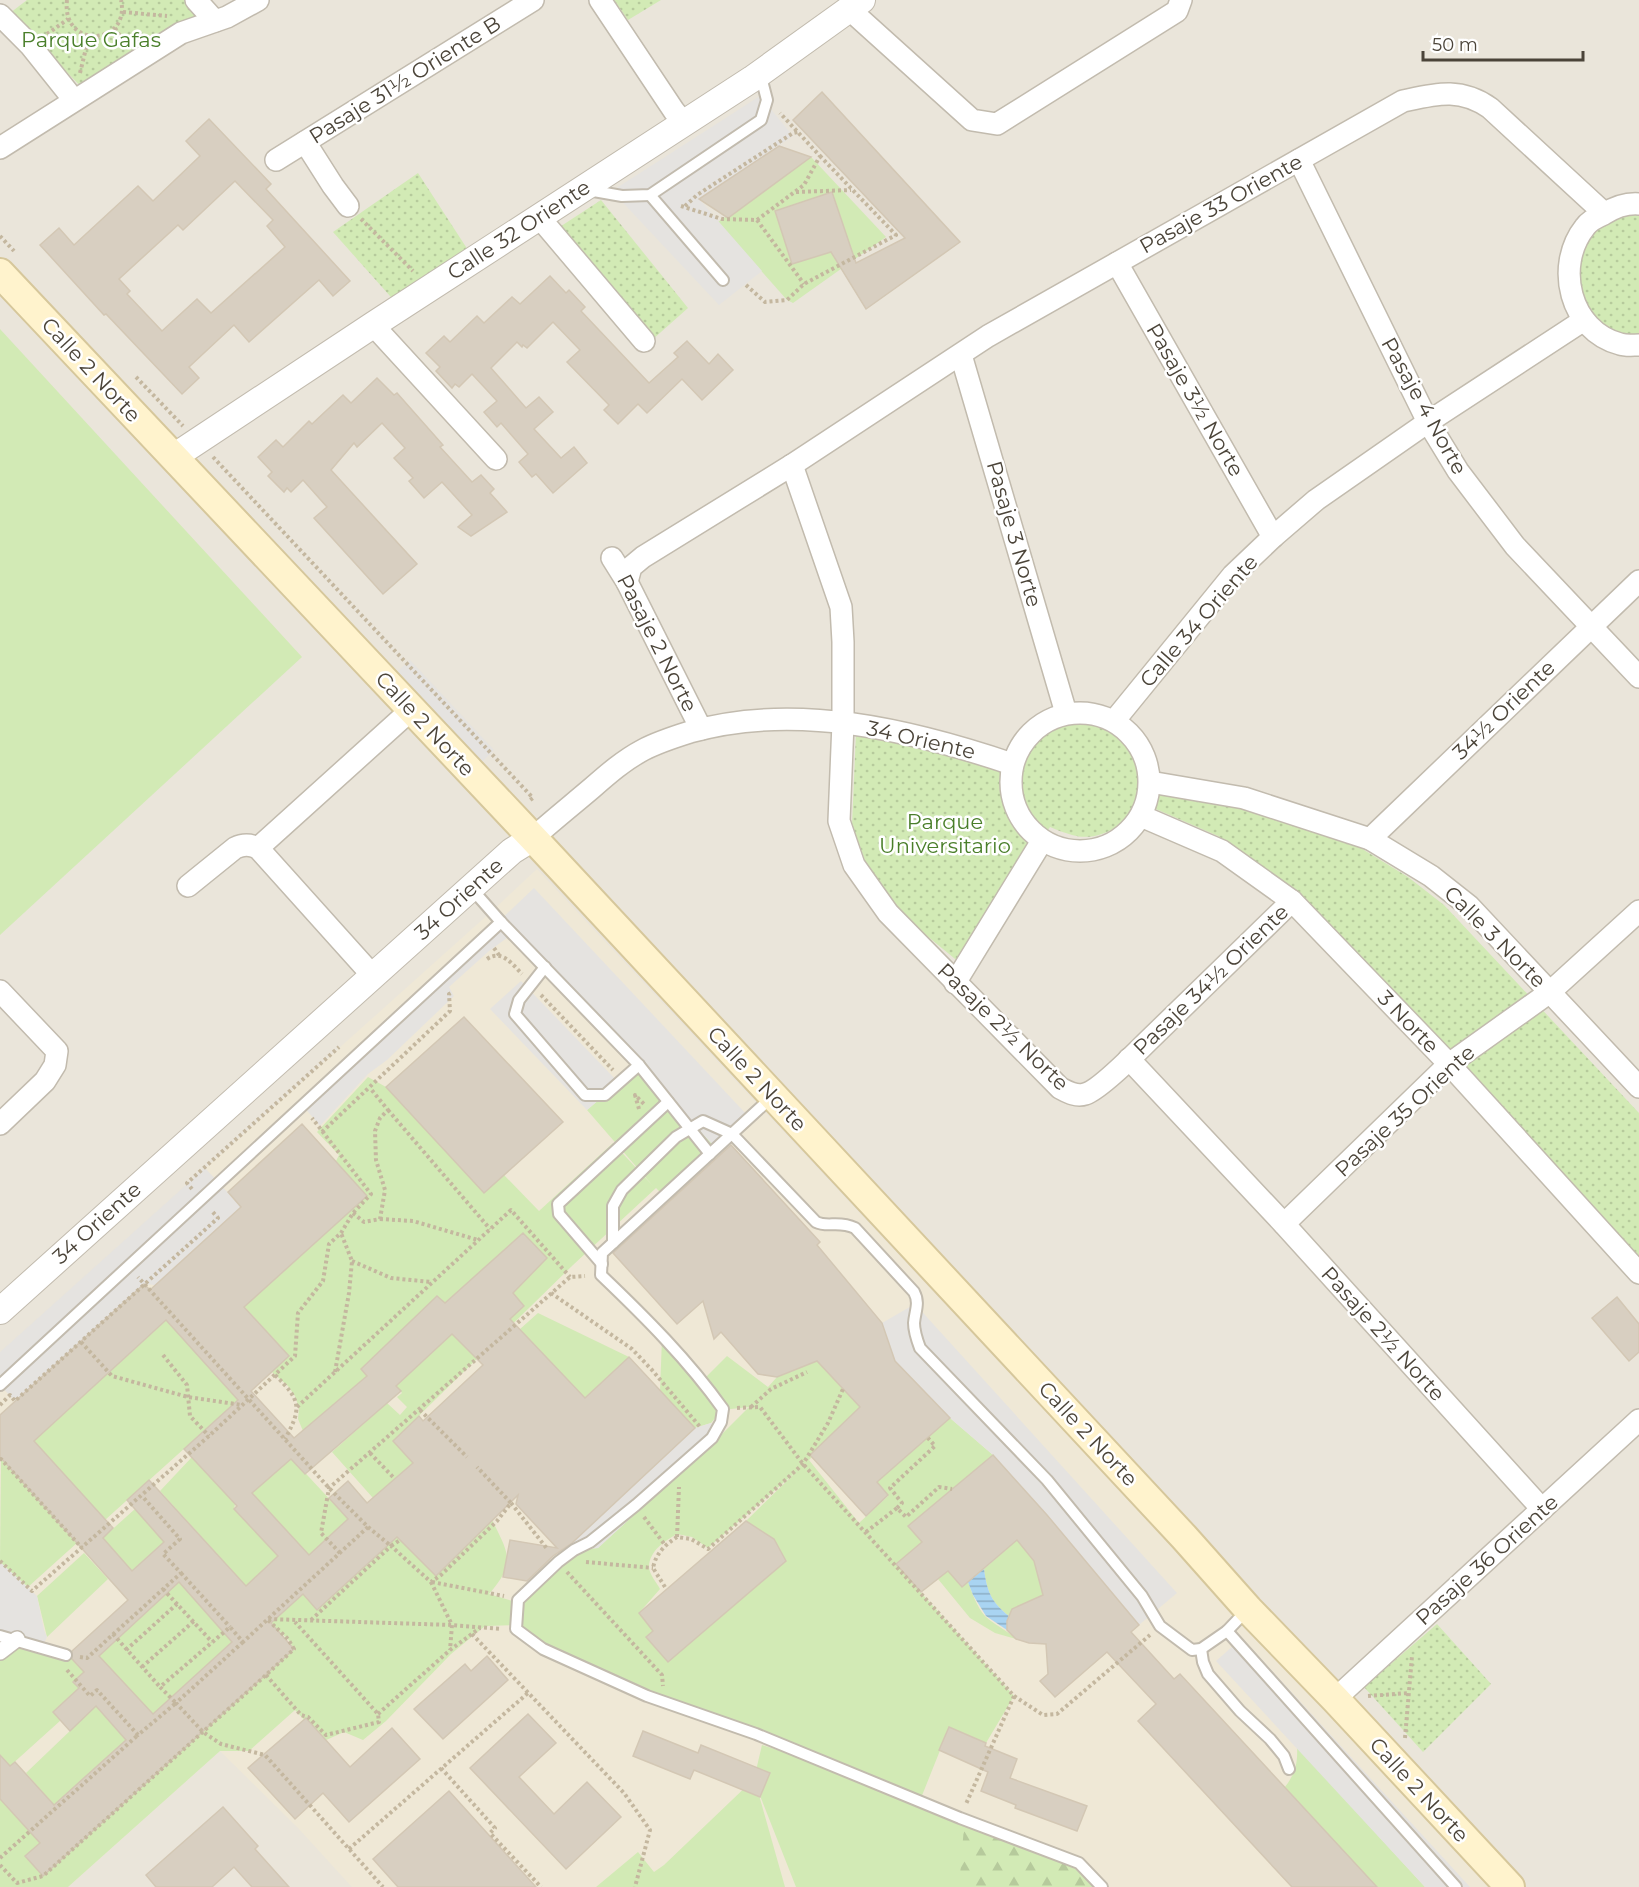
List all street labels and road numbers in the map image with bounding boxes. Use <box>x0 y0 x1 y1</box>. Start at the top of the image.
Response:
street label: Pasaje 31½ Oriente B <box>304 10 505 149</box>
street label: Pasaje 33 Oriente <box>1135 149 1306 259</box>
street label: Calle 32 Oriente <box>443 174 595 285</box>
street label: Calle 2 Norte <box>37 312 146 427</box>
street label: Pasaje 3½ Norte <box>1141 319 1249 481</box>
street label: Pasaje 4 Norte <box>1376 333 1472 479</box>
street label: Pasaje 3 Norte <box>982 458 1047 610</box>
street label: Calle 34 Oriente <box>1134 549 1263 692</box>
street label: Pasaje 2 Norte <box>612 570 703 716</box>
street label: 34½ Oriente <box>1447 655 1560 765</box>
street label: Calle 2 Norte <box>371 666 480 781</box>
street label: 34 Oriente <box>864 715 978 764</box>
street label: 34 Oriente <box>409 852 508 945</box>
street label: Calle 3 Norte <box>1439 881 1551 993</box>
street label: Pasaje 34½ Oriente <box>1128 899 1293 1060</box>
street label: Pasaje 2½ Norte <box>933 958 1074 1096</box>
street label: 3 Norte <box>1373 985 1444 1058</box>
street label: Calle 2 Norte <box>703 1021 812 1136</box>
street label: Pasaje 35 Oriente <box>1330 1039 1480 1182</box>
street label: 34 Oriente <box>47 1176 146 1269</box>
street label: Pasaje 2½ Norte <box>1316 1261 1450 1406</box>
street label: Calle 2 Norte <box>1034 1376 1143 1491</box>
street label: Pasaje 36 Oriente <box>1410 1489 1563 1630</box>
street label: Calle 2 Norte <box>1365 1732 1474 1847</box>

